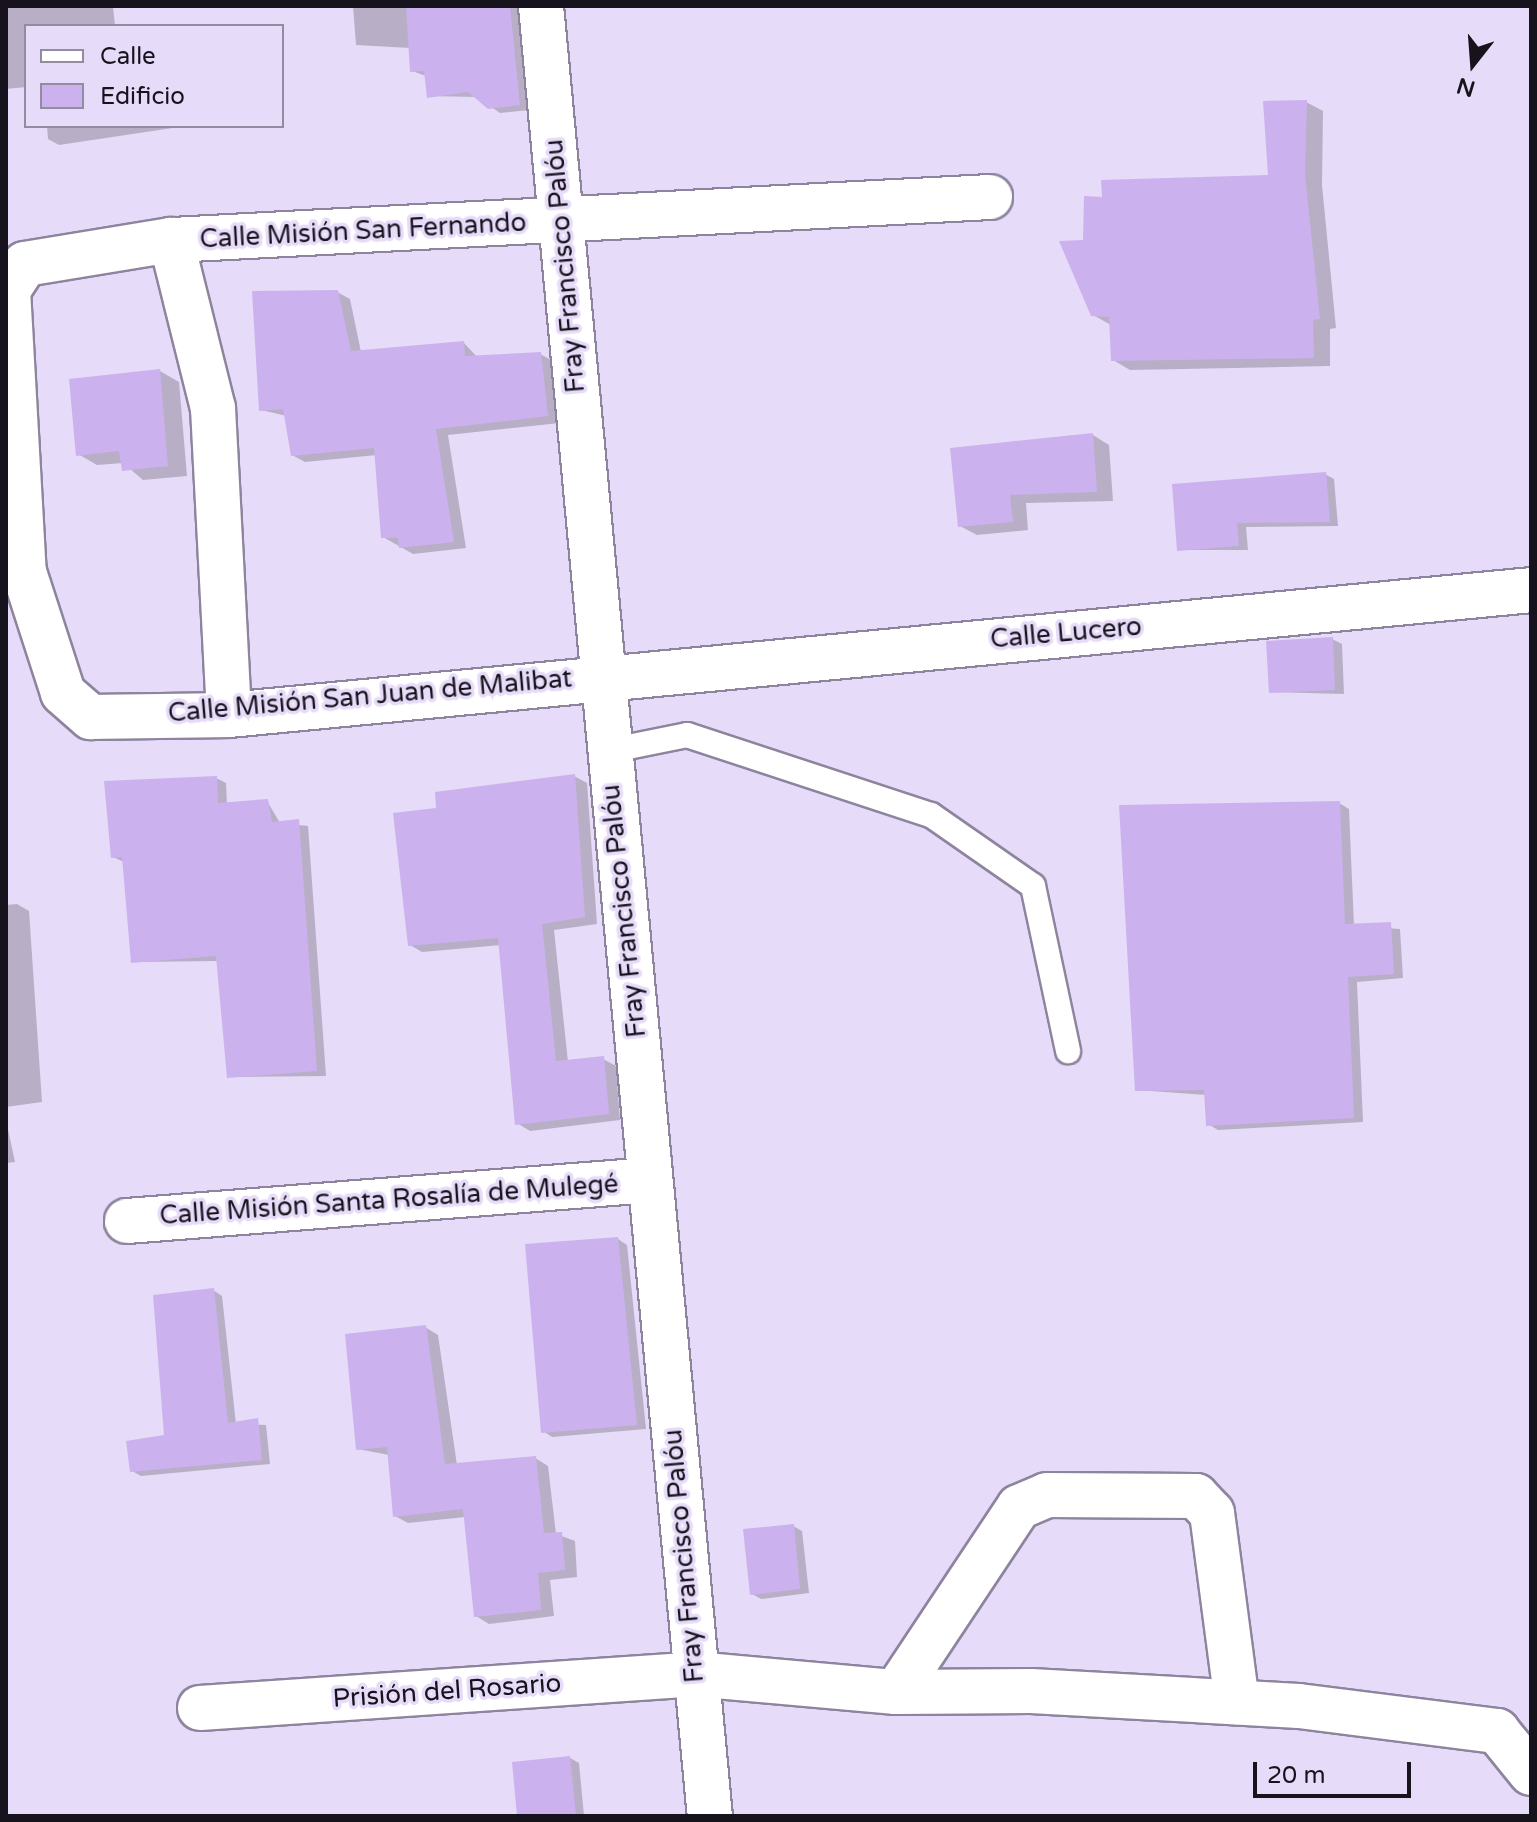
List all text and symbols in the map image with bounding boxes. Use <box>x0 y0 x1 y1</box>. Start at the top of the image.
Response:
legend <box>24 24 284 128</box>
north arrow <box>1433 24 1513 104</box>
text: Calle <box>100 42 156 71</box>
text: N <box>1454 72 1478 102</box>
text: Edificio <box>100 82 185 111</box>
street label: Fray Francisco Palóu <box>538 138 592 394</box>
street label: Calle Misión San Fernando <box>199 207 527 255</box>
street label: Calle Lucero <box>989 611 1143 655</box>
street label: Calle Misión San Juan de Malibat <box>167 663 573 729</box>
street label: Fray Francisco Palóu <box>595 783 653 1039</box>
street label: Calle Misión Santa Rosalía de Mulegé <box>159 1168 619 1232</box>
street label: Fray Francisco Palóu <box>657 1428 711 1684</box>
street label: Prisión del Rosario <box>332 1667 562 1715</box>
scale bar <box>1257 1746 1415 1796</box>
text: 20 m <box>1267 1761 1325 1790</box>

